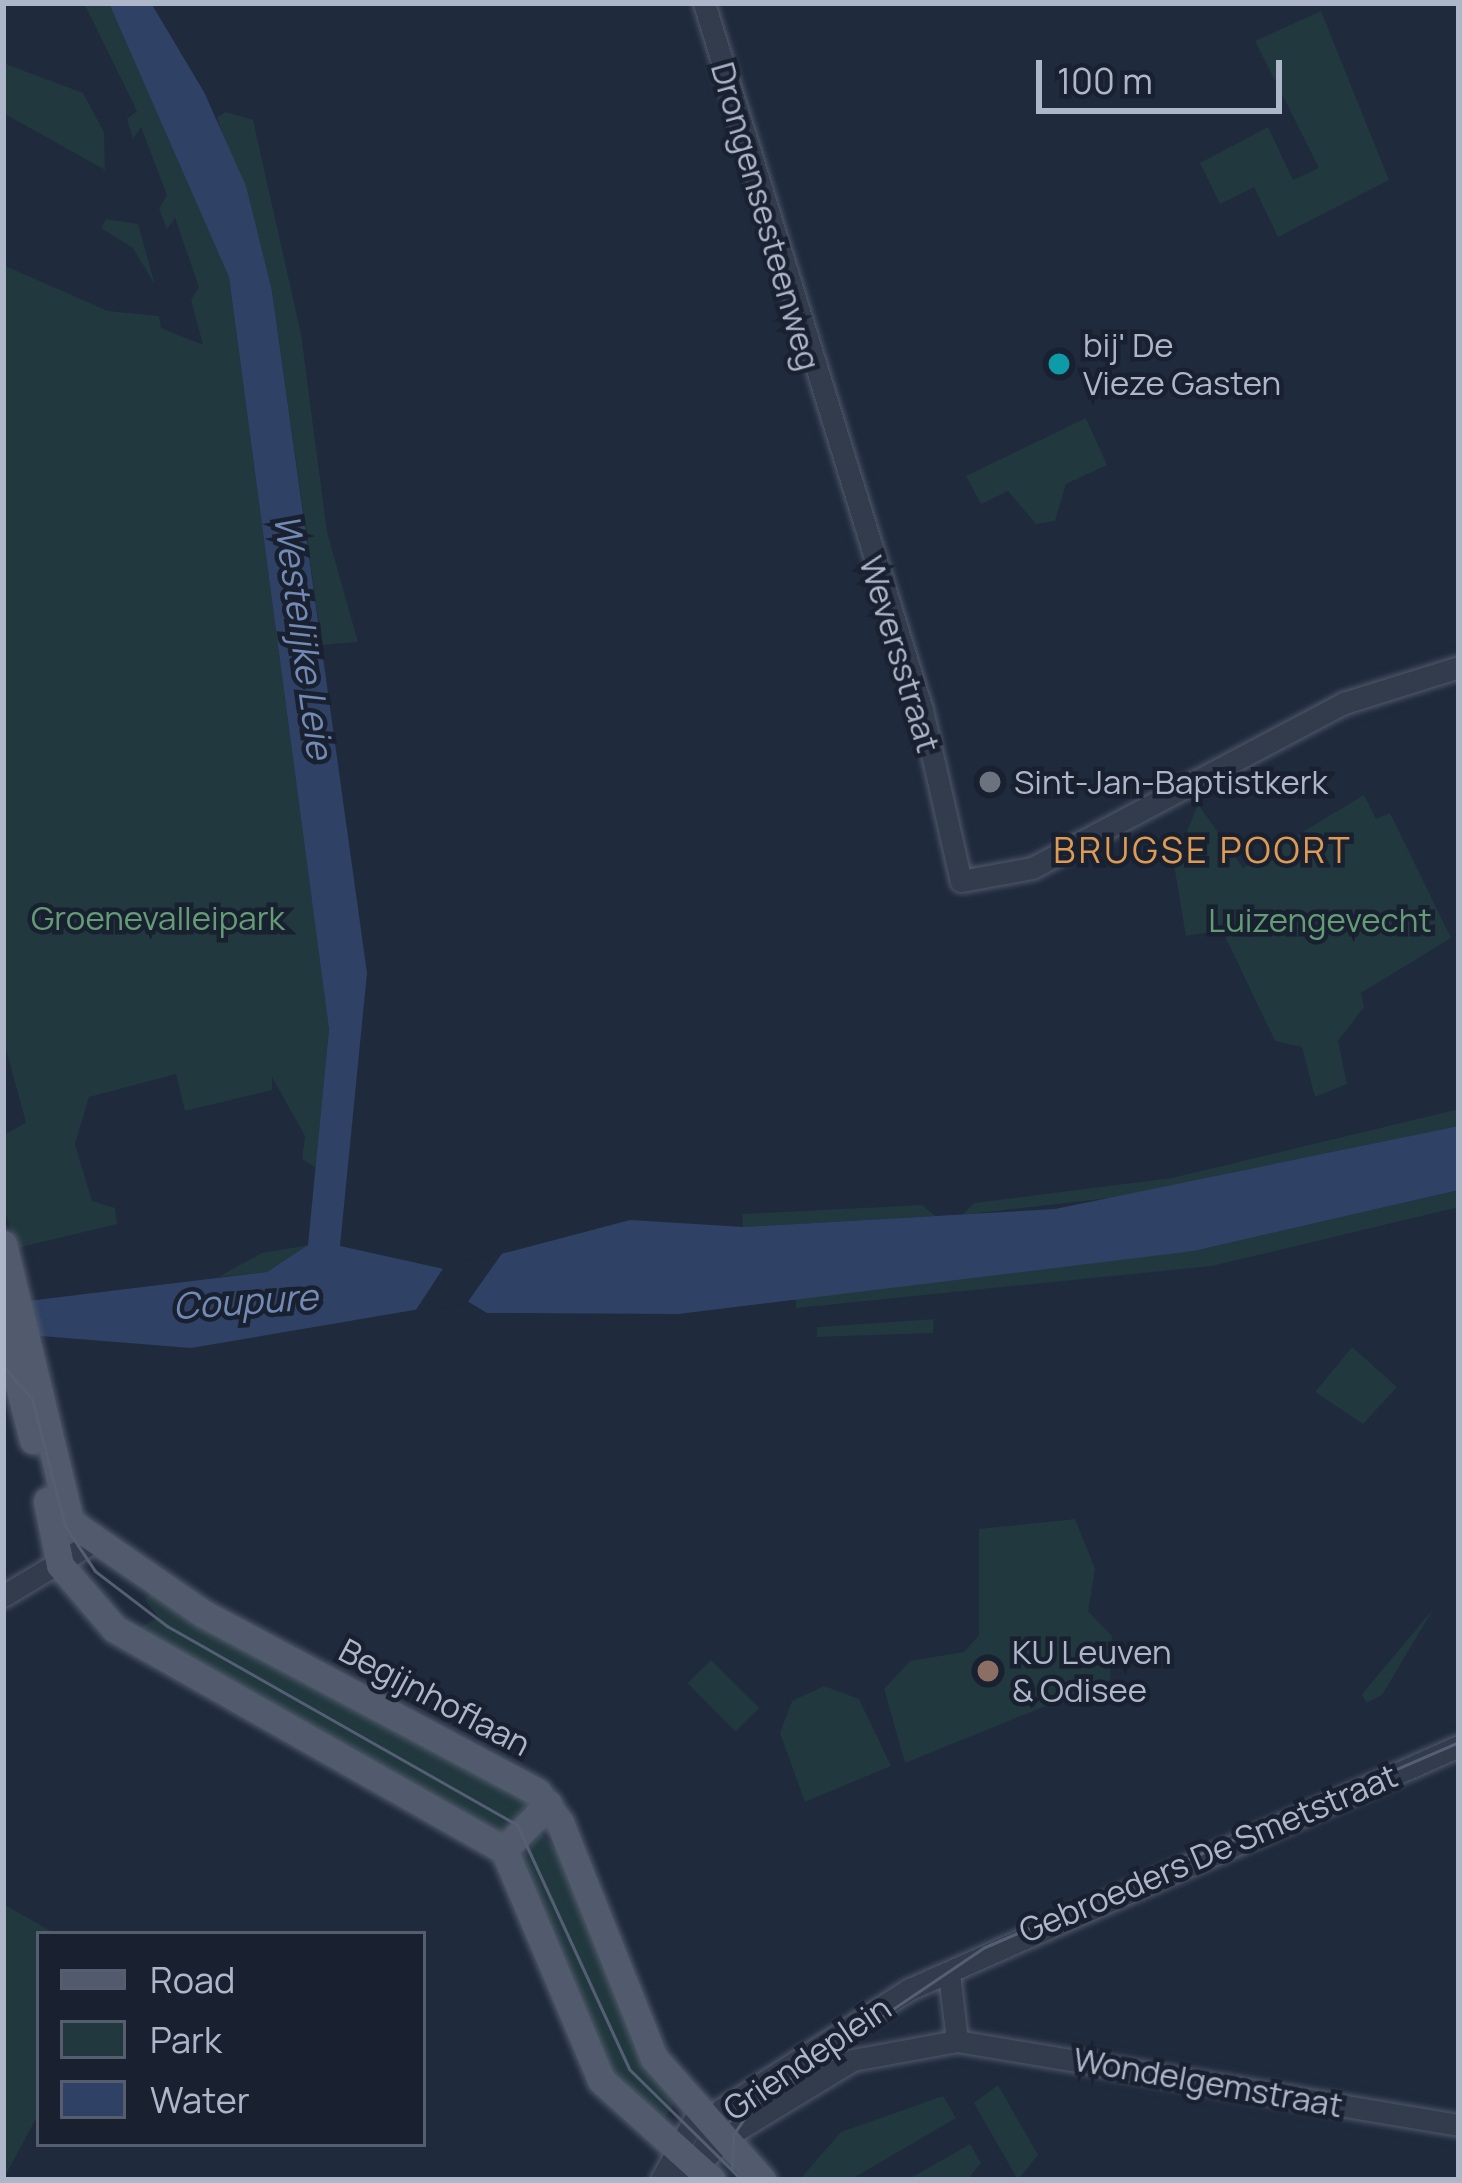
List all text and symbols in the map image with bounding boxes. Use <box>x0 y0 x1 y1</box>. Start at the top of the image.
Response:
scale bar <box>1042 36 1288 110</box>
text: 100 m <box>1057 56 1153 105</box>
street label: Drongensesteenweg <box>703 57 829 375</box>
place label: bij' De Vieze Gasten <box>1083 325 1281 403</box>
marker: bij' De Vieze Gasten <box>1046 351 1072 377</box>
water label: Westelijke Leie <box>265 511 343 761</box>
street label: Weversstraat <box>851 551 949 757</box>
place label: Sint-Jan-Baptistkerk <box>1014 762 1328 802</box>
marker: Sint-Jan-Baptistkerk <box>977 769 1003 795</box>
district label: BRUGSE POORT <box>1053 828 1353 872</box>
park label: Groenevalleipark <box>31 898 285 938</box>
park label: Luizengevecht <box>1208 900 1432 940</box>
water label: Coupure <box>171 1274 319 1328</box>
street label: Begijnhoflaan <box>333 1630 537 1764</box>
place label: KU Leuven & Odisee <box>1012 1632 1172 1710</box>
marker: KU Leuven & Odisee <box>975 1658 1001 1684</box>
street label: Gebroeders De Smetstraat <box>1013 1755 1403 1951</box>
legend <box>36 1931 426 2147</box>
text: Road <box>150 1955 235 2004</box>
street label: Griendeplein <box>716 1988 898 2128</box>
text: Park <box>150 2015 222 2064</box>
street label: Wondelgemstraat <box>1070 2039 1346 2125</box>
text: Water <box>150 2075 250 2124</box>

